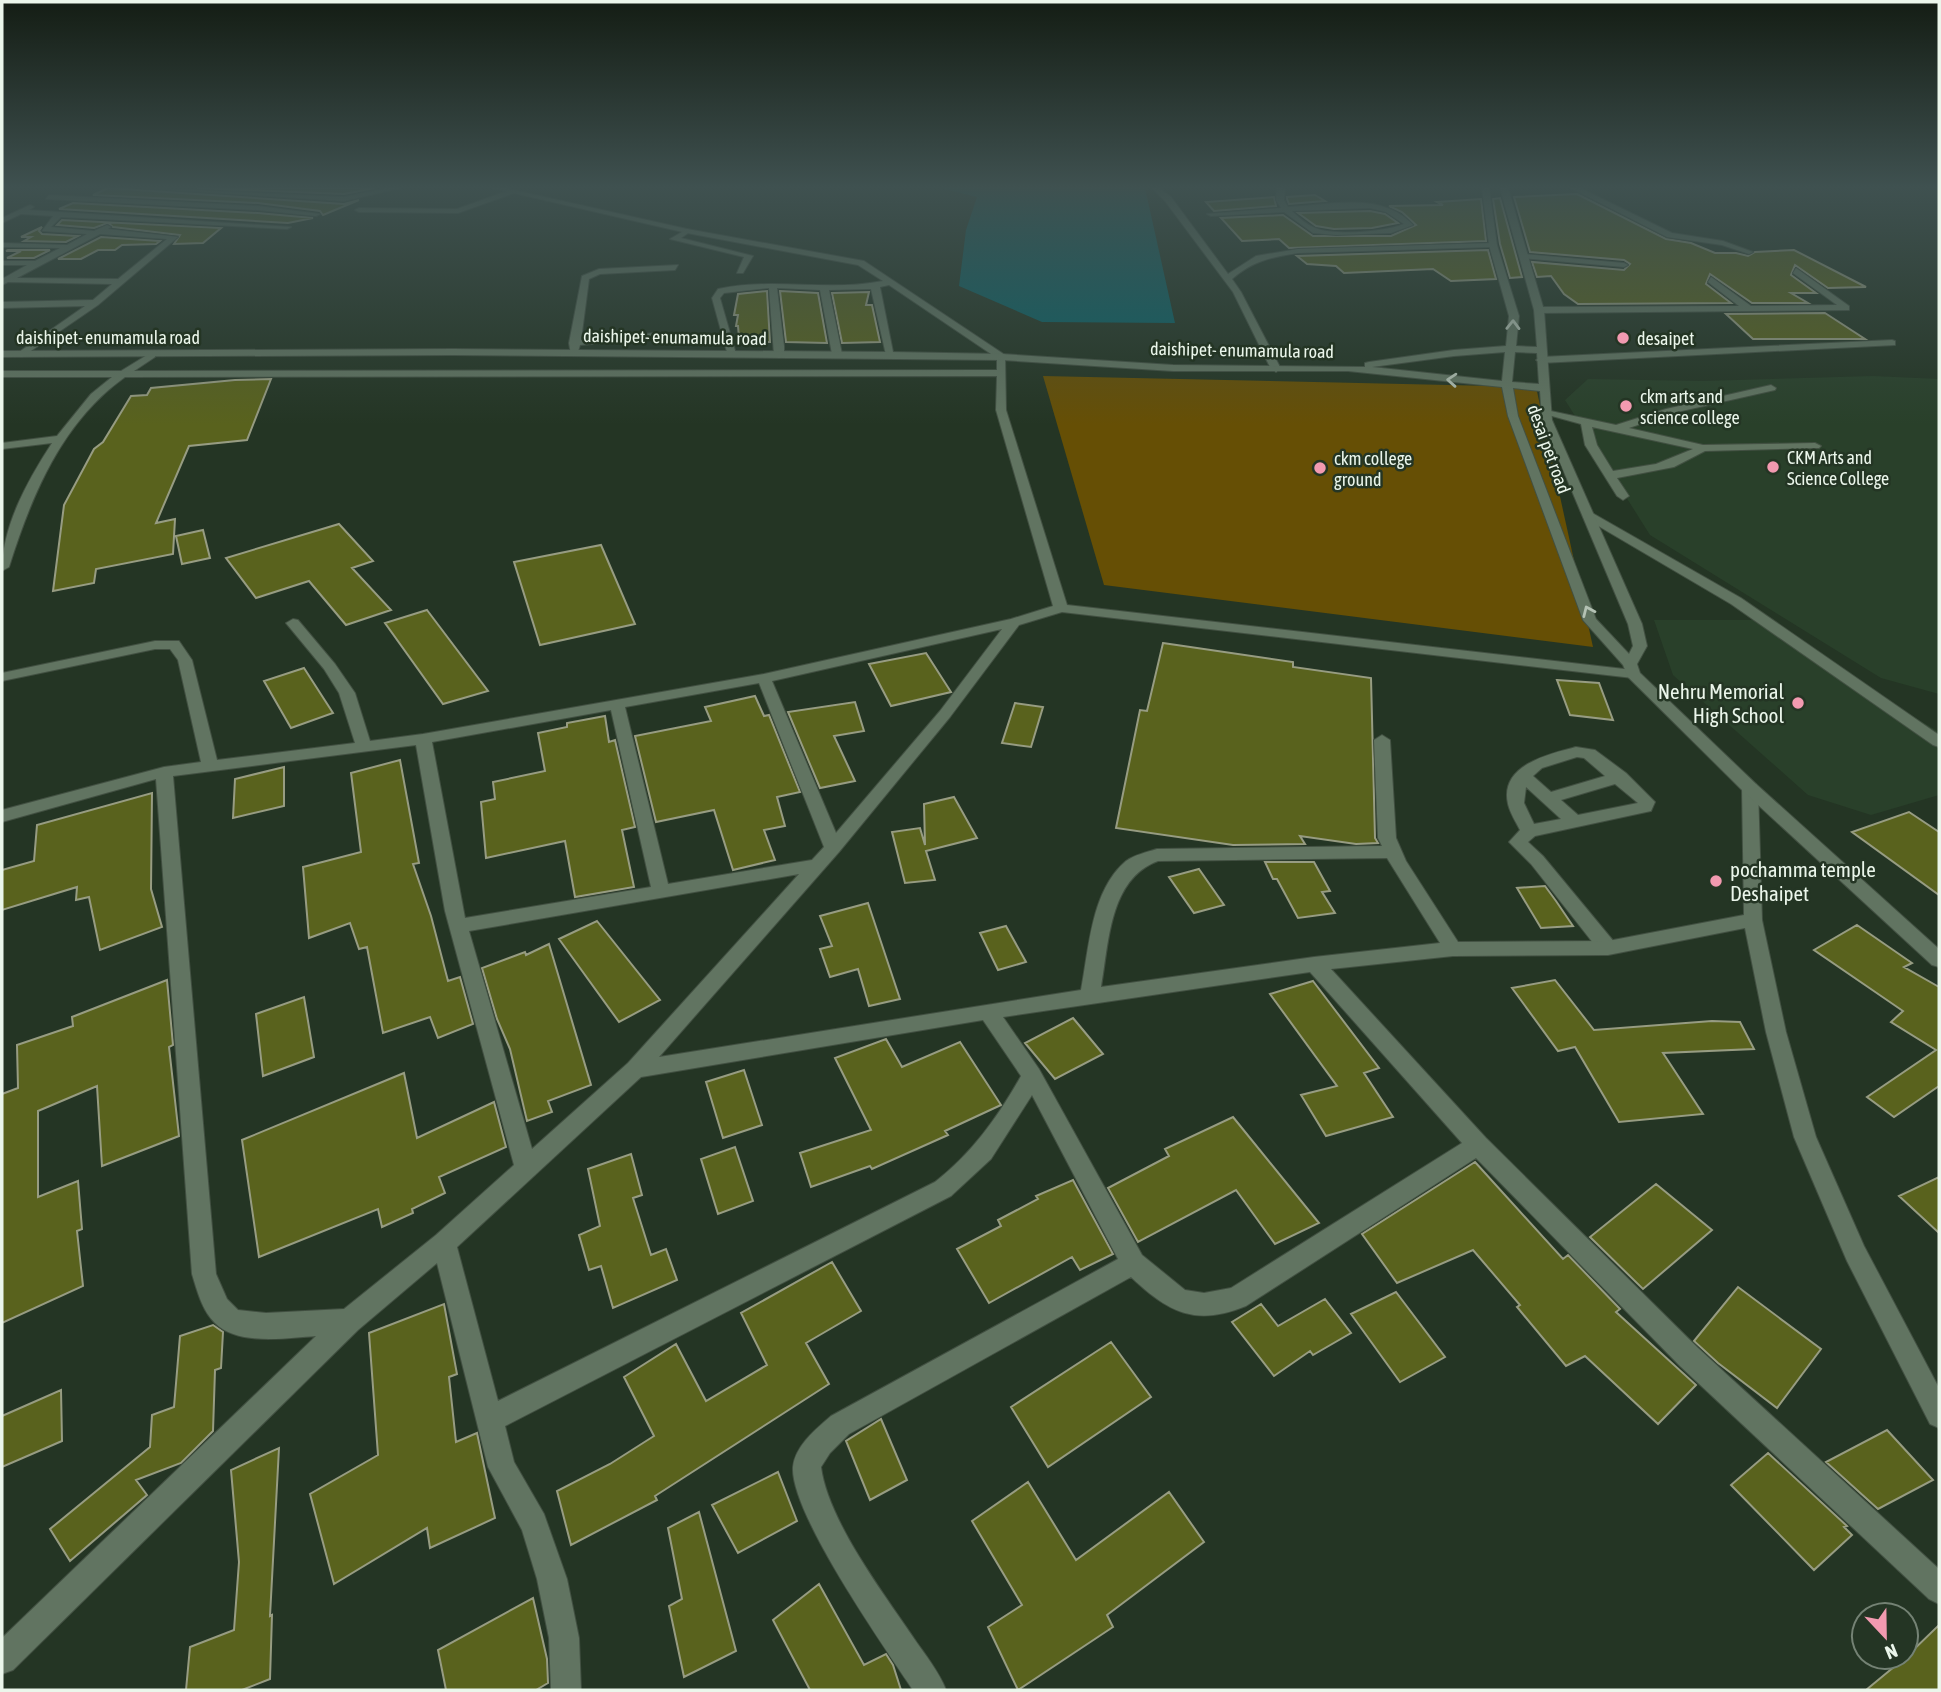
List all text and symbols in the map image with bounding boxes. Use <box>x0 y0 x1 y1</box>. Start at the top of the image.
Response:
one-way arrow <box>1506 320 1521 331</box>
street label: daishipet- enumamula road <box>583 325 767 349</box>
street label: daishipet- enumamula road <box>16 327 200 348</box>
place label: desaipet <box>1637 328 1694 349</box>
marker: desaipet <box>1615 330 1631 346</box>
street label: daishipet- enumamula road <box>1150 338 1334 362</box>
one-way arrow <box>1446 373 1457 388</box>
place label: ckm arts and science college <box>1640 386 1740 428</box>
marker: ckm arts and science college <box>1618 398 1634 414</box>
street label: desai pet road <box>1523 402 1575 496</box>
place label: CKM Arts and Science College <box>1787 447 1889 489</box>
place label: ckm college ground <box>1334 448 1412 490</box>
marker: CKM Arts and Science College <box>1765 459 1781 475</box>
marker: ckm college ground <box>1312 460 1328 476</box>
one-way arrow <box>1582 606 1596 618</box>
place label: Nehru Memorial High School <box>1658 679 1784 727</box>
marker: Nehru Memorial High School <box>1790 695 1806 711</box>
place label: pochamma temple Deshaipet <box>1730 857 1876 905</box>
marker: pochamma temple Deshaipet <box>1708 873 1724 889</box>
north arrow <box>1850 1601 1920 1671</box>
text: N <box>1882 1639 1901 1664</box>

